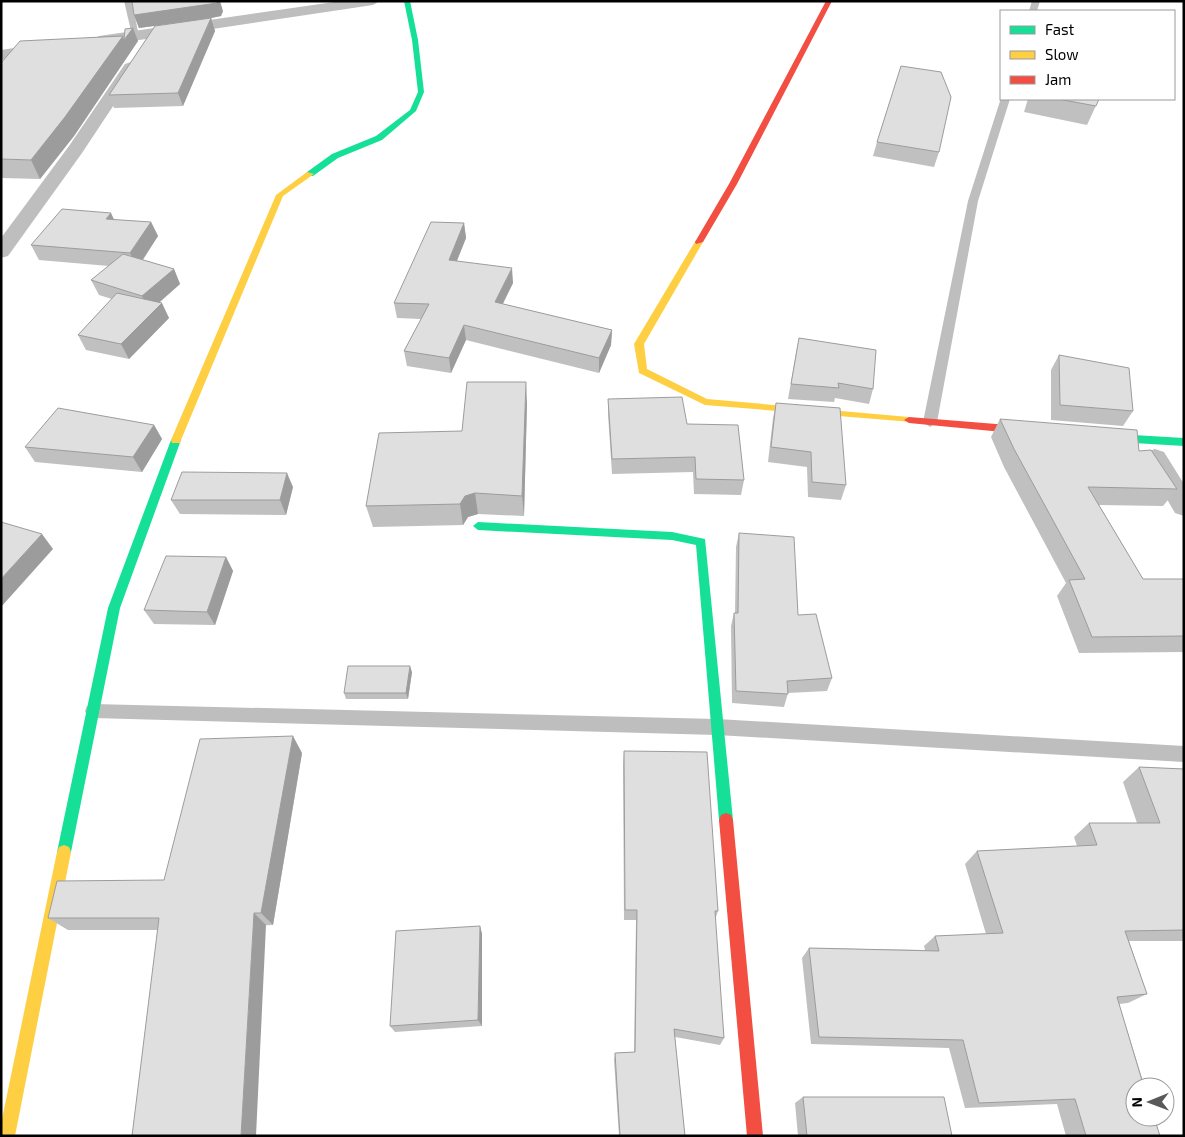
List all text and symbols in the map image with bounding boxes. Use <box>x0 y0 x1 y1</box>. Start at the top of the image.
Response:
legend <box>1000 10 1175 100</box>
text: Fast <box>1045 20 1075 38</box>
text: Slow <box>1045 45 1079 63</box>
text: Jam <box>1045 70 1071 88</box>
north arrow <box>1125 1077 1175 1127</box>
text: N <box>1128 1097 1145 1107</box>

